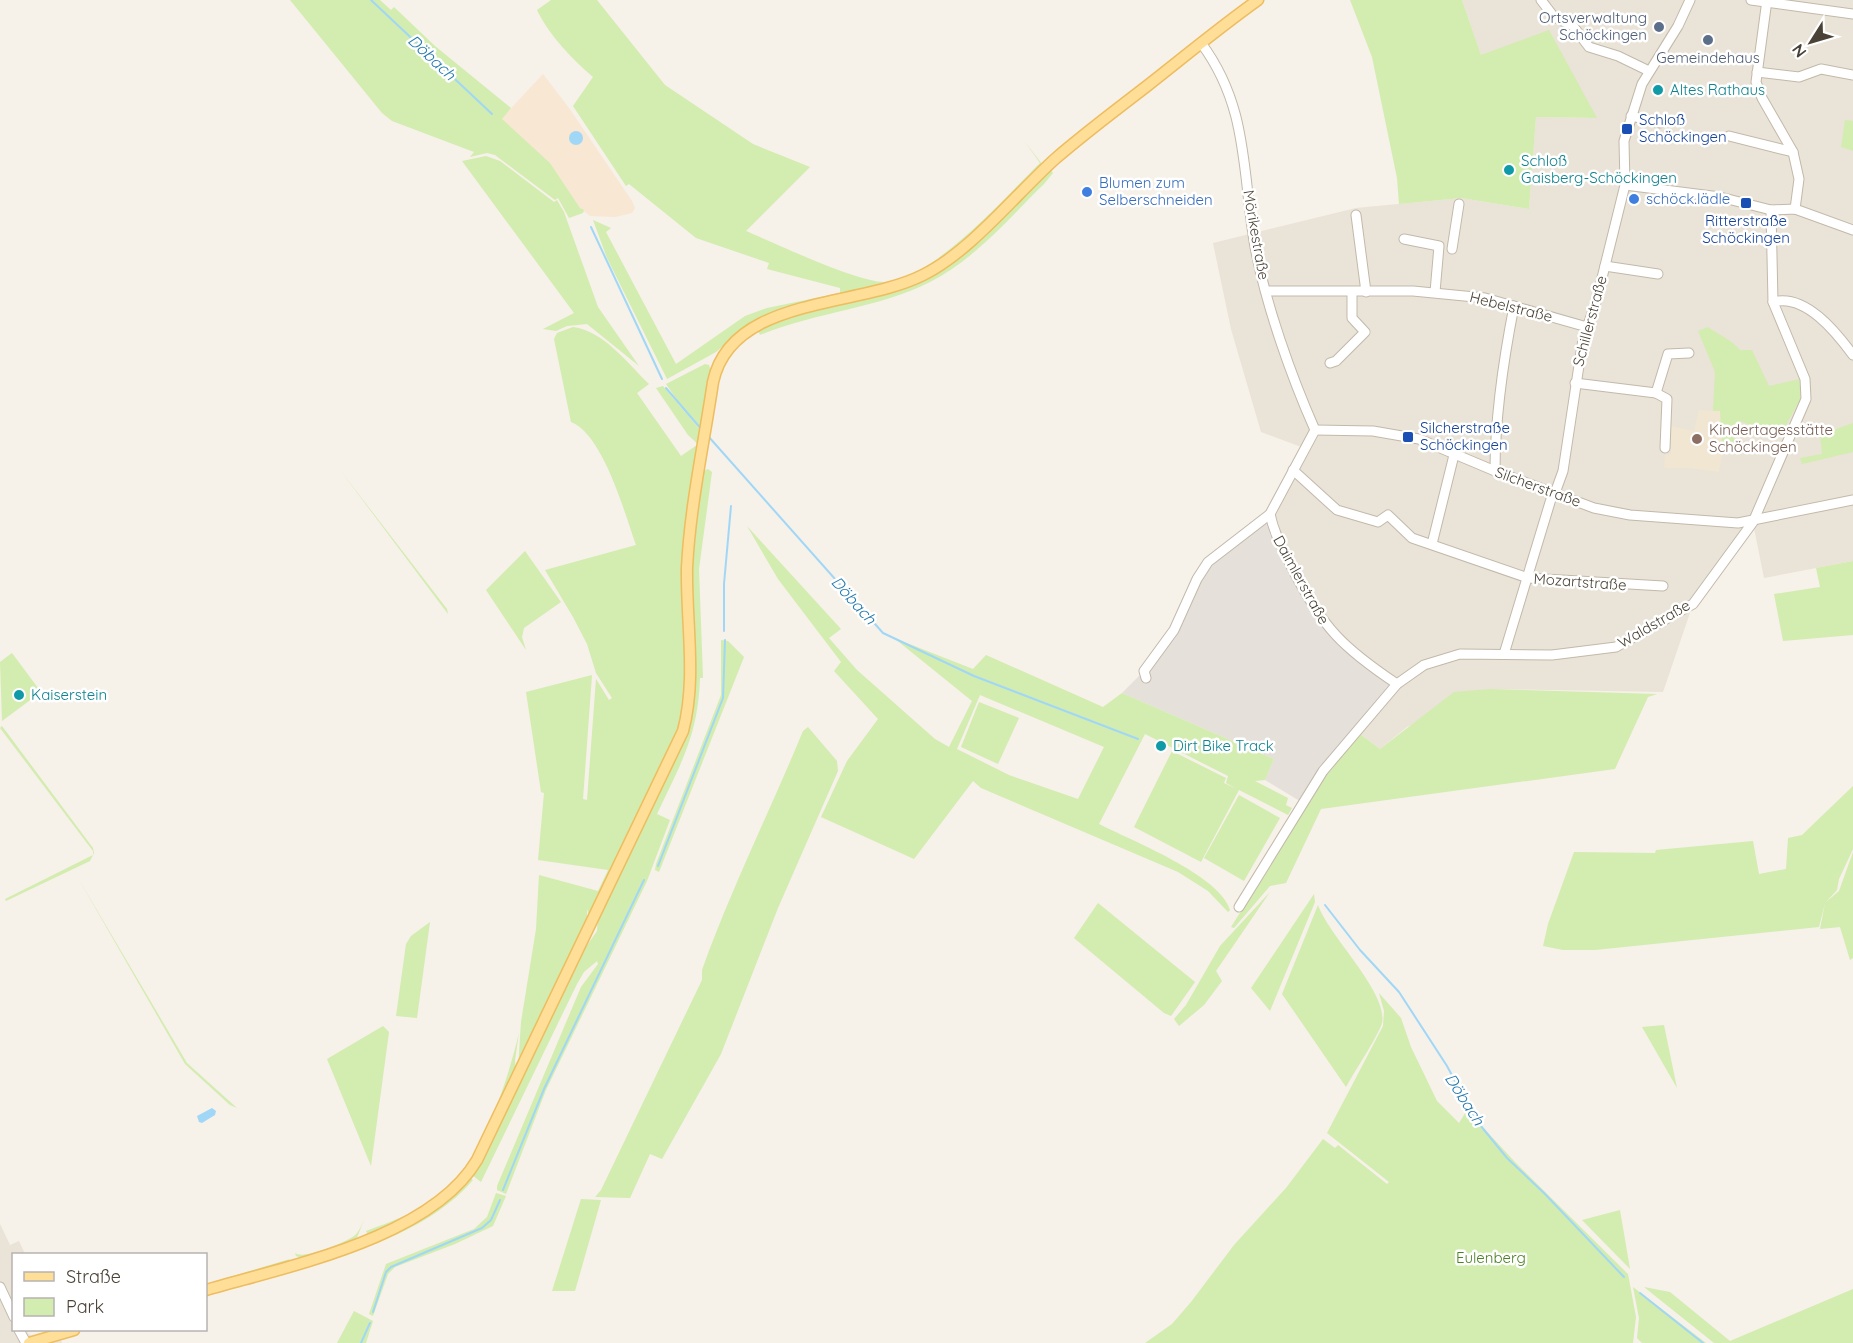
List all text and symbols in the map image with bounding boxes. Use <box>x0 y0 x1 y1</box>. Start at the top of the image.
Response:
place label: Ortsverwaltung Schöckingen <box>1539 8 1647 44</box>
north arrow <box>1781 12 1841 72</box>
marker: Ortsverwaltung Schöckingen <box>1652 20 1666 34</box>
water label: Döbach <box>404 30 461 85</box>
marker: Gemeindehaus <box>1701 33 1715 47</box>
text: N <box>1787 40 1811 62</box>
place label: Gemeindehaus <box>1656 48 1760 67</box>
place label: Altes Rathaus <box>1670 80 1765 99</box>
marker: Altes Rathaus <box>1651 83 1665 97</box>
place label: Schloß Schöckingen <box>1639 110 1727 146</box>
marker: Schloß Schöckingen <box>1620 122 1634 136</box>
place label: Schloß Gaisberg-Schöckingen <box>1521 151 1677 187</box>
marker: Schloß Gaisberg-Schöckingen <box>1502 163 1516 177</box>
place label: Blumen zum Selberschneiden <box>1099 173 1213 209</box>
marker: Blumen zum Selberschneiden <box>1080 185 1094 199</box>
street label: Mörikestraße <box>1239 188 1274 281</box>
place label: schöck.lädle <box>1646 189 1730 208</box>
marker: schöck.lädle <box>1627 192 1641 206</box>
marker: Ritterstraße Schöckingen <box>1739 196 1753 210</box>
place label: Ritterstraße Schöckingen <box>1702 211 1790 247</box>
street label: Schillerstraße <box>1568 273 1611 368</box>
street label: Hebelstraße <box>1468 287 1554 326</box>
place label: Silcherstraße Schöckingen <box>1420 418 1510 454</box>
place label: Kindertagesstätte Schöckingen <box>1709 420 1833 456</box>
marker: Silcherstraße Schöckingen <box>1401 430 1415 444</box>
marker: Kindertagesstätte Schöckingen <box>1690 432 1704 446</box>
street label: Silcherstraße <box>1493 462 1584 511</box>
street label: Daimlerstraße <box>1269 532 1334 628</box>
street label: Mozartstraße <box>1533 569 1627 594</box>
water label: Döbach <box>827 572 881 629</box>
street label: Waldstraße <box>1614 595 1693 652</box>
place label: Kaiserstein <box>31 685 107 704</box>
marker: Kaiserstein <box>12 688 26 702</box>
place label: Dirt Bike Track <box>1173 736 1274 755</box>
marker: Dirt Bike Track <box>1154 739 1168 753</box>
water label: Döbach <box>1441 1069 1490 1130</box>
park label: Eulenberg <box>1456 1248 1526 1267</box>
legend <box>12 1253 207 1331</box>
text: Straße <box>66 1265 121 1288</box>
text: Park <box>66 1295 104 1318</box>

